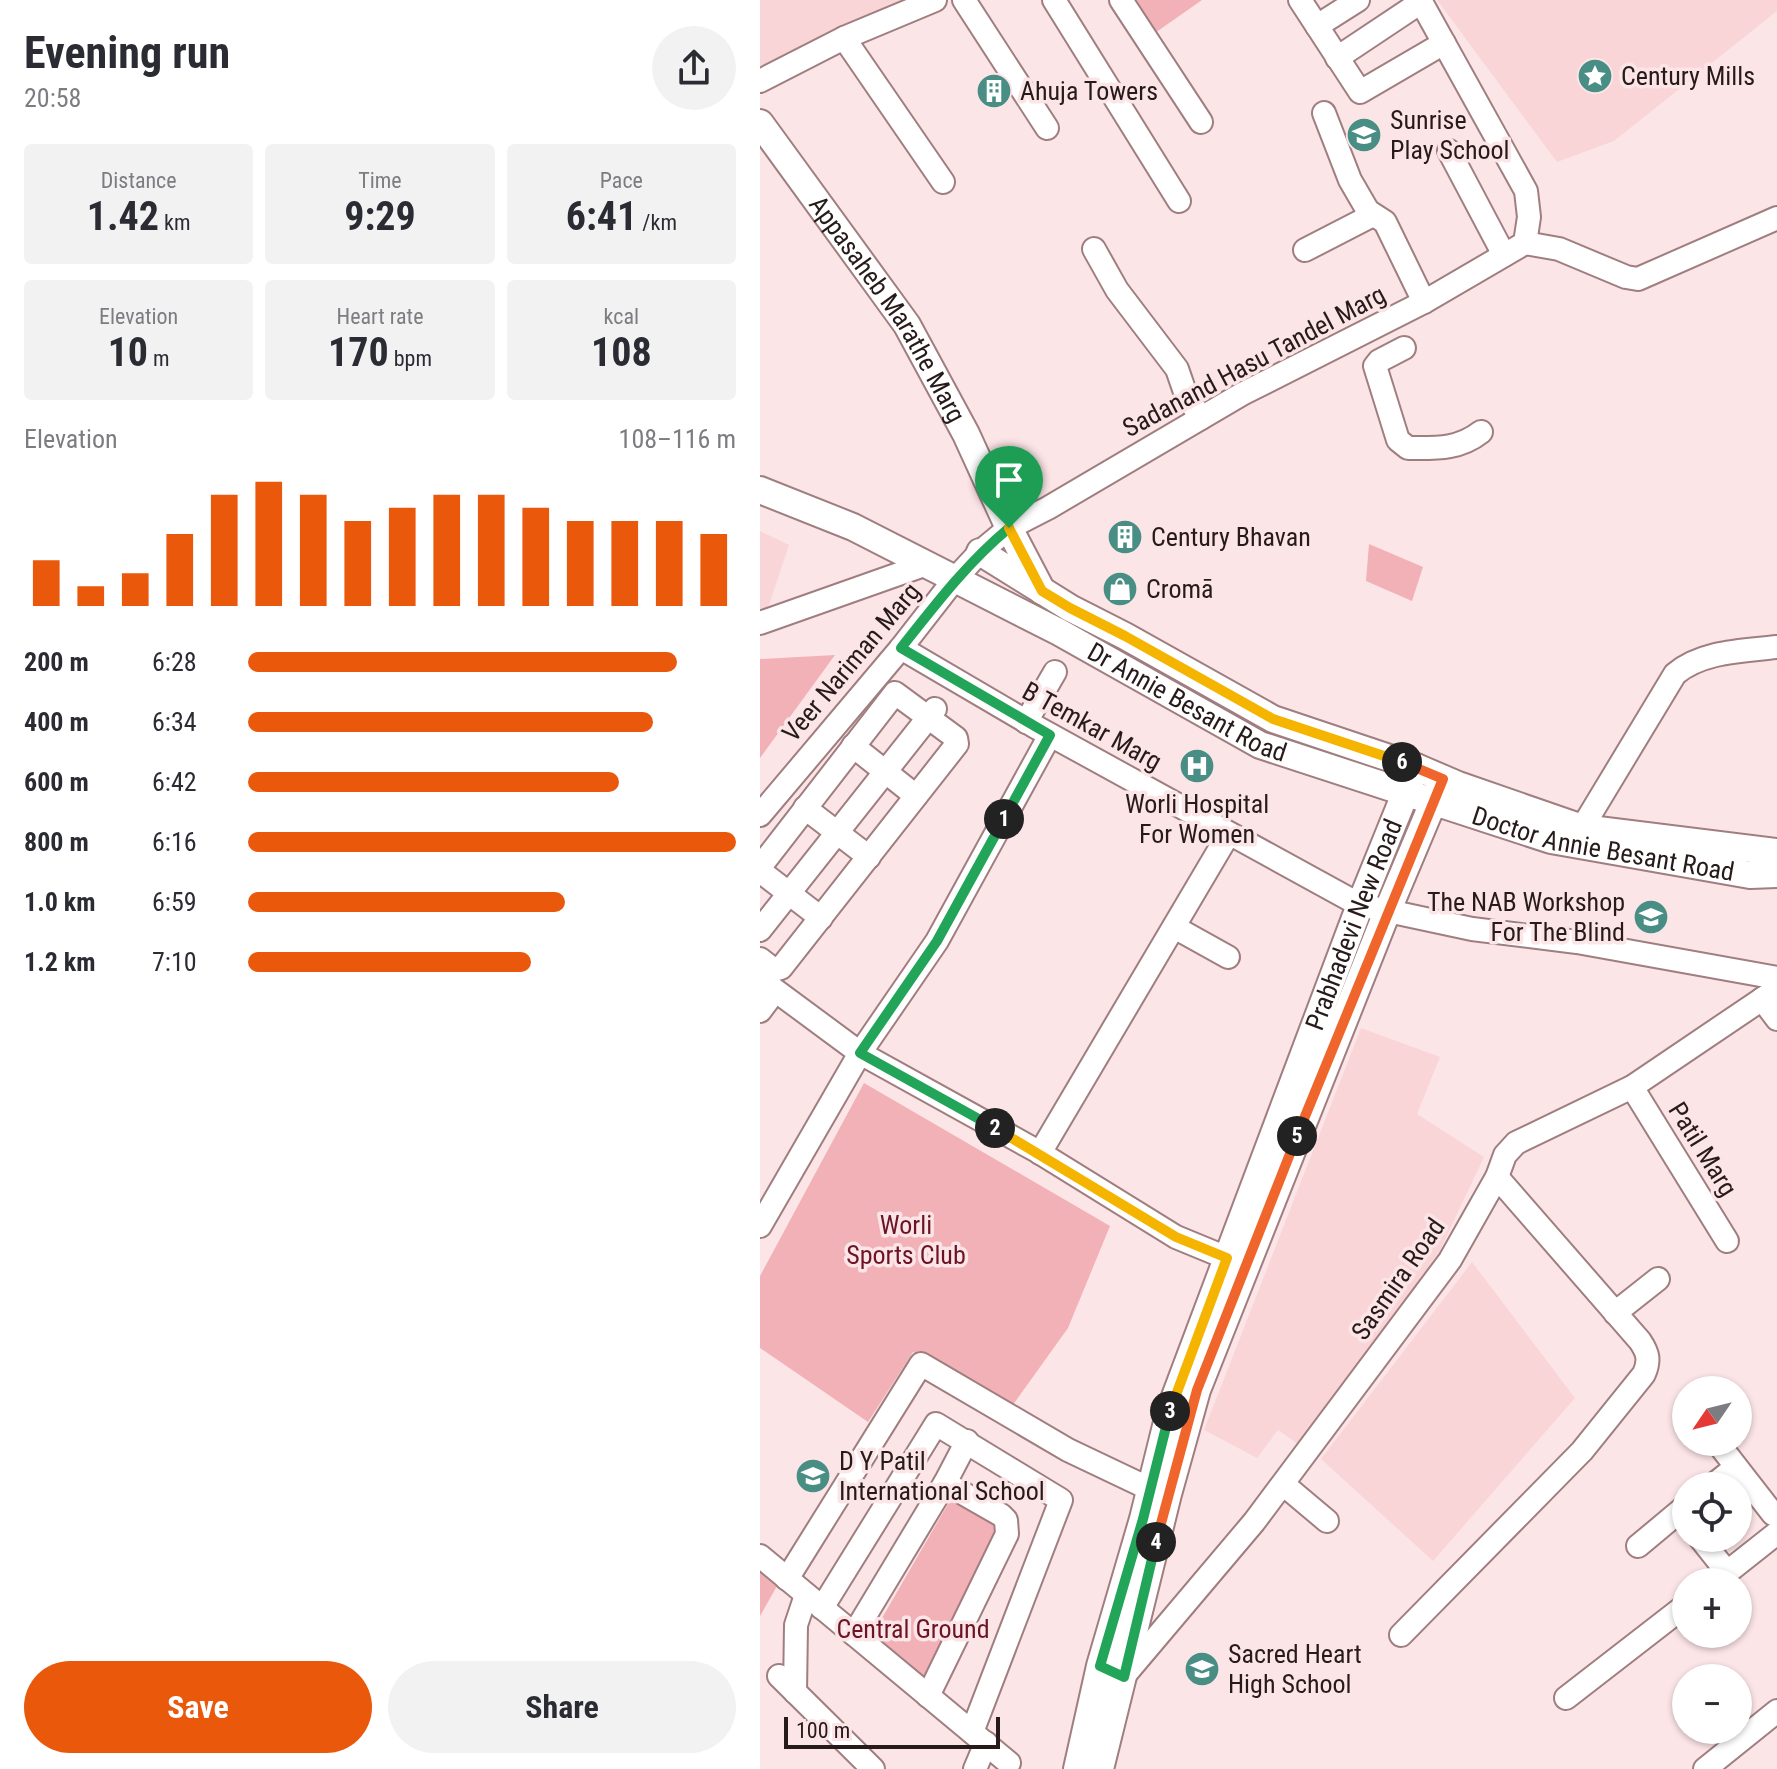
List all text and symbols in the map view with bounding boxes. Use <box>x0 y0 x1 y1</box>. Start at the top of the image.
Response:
button: share <box>652 26 736 110</box>
text: Evening run <box>24 27 230 79</box>
place icon: Century Mills <box>1576 57 1614 95</box>
place label: Century Mills <box>1621 61 1755 91</box>
building icon: Ahuja Towers <box>975 72 1013 110</box>
place label: Ahuja Towers <box>1020 76 1158 106</box>
text: 20:58 <box>24 83 81 113</box>
place label: Sunrise Play School <box>1390 105 1510 165</box>
school or university icon: Sunrise Play School <box>1345 116 1383 154</box>
text: Distance <box>101 168 177 193</box>
text: Time <box>358 168 402 193</box>
text: Pace <box>600 168 643 193</box>
street label: Appasaheb Marathe Marg <box>803 190 972 427</box>
text: 1.42 <box>87 193 159 240</box>
text: 9:29 <box>344 193 416 240</box>
text: 6:41 <box>566 193 637 240</box>
text: km <box>159 210 191 235</box>
text: /km <box>637 210 677 235</box>
street label: Sadanand Hasu Tandel Marg <box>1118 279 1390 443</box>
text: Elevation <box>99 304 178 329</box>
text: Heart rate <box>337 304 423 329</box>
text: kcal <box>604 304 639 329</box>
text: 10 <box>108 329 148 376</box>
text: 170 <box>328 329 389 376</box>
text: 108 <box>591 329 652 376</box>
text: m <box>148 346 170 371</box>
text: bpm <box>389 346 432 371</box>
text: Elevation <box>24 424 118 454</box>
text: 108–116 m <box>619 424 736 454</box>
pin <box>975 446 1043 528</box>
icon: arrive <box>987 458 1031 502</box>
building icon: Century Bhavan <box>1106 518 1144 556</box>
place label: Century Bhavan <box>1151 522 1311 552</box>
shop icon: Cromā <box>1101 570 1139 608</box>
place label: Cromā <box>1146 574 1214 604</box>
street label: Veer Nariman Marg <box>776 577 926 747</box>
street label: Dr Annie Besant Road <box>1083 636 1291 768</box>
text: 200 m <box>24 647 89 677</box>
text: 6:28 <box>152 647 197 677</box>
street label: B Temkar Marg <box>1017 675 1167 777</box>
text: 400 m <box>24 707 89 737</box>
text: 6:34 <box>152 707 197 737</box>
pin: 6 <box>1382 742 1422 782</box>
hospital icon: Worli Hospital For Women <box>1178 747 1216 785</box>
text: 6 <box>1396 749 1408 774</box>
text: 600 m <box>24 767 89 797</box>
text: 6:42 <box>152 767 197 797</box>
place label: Worli Hospital For Women <box>1125 789 1269 849</box>
pin: 1 <box>984 799 1024 839</box>
street label: Doctor Annie Besant Road <box>1468 800 1737 887</box>
text: 1 <box>998 806 1010 831</box>
street label: Prabhadevi New Road <box>1299 815 1408 1034</box>
text: 800 m <box>24 827 89 857</box>
text: 6:16 <box>152 827 197 857</box>
text: 1.0 km <box>24 887 96 917</box>
text: 6:59 <box>152 887 197 917</box>
place label: The NAB Workshop For The Blind <box>1427 887 1625 947</box>
school or university icon: The NAB Workshop For The Blind <box>1632 898 1670 936</box>
text: 1.2 km <box>24 947 96 977</box>
text: 7:10 <box>152 947 197 977</box>
street label: Patil Marg <box>1662 1097 1744 1201</box>
pin: 2 <box>975 1108 1015 1148</box>
text: 2 <box>989 1115 1001 1140</box>
pin: 5 <box>1277 1116 1317 1156</box>
text: 5 <box>1291 1123 1303 1148</box>
park label: Worli Sports Club <box>846 1210 966 1270</box>
street label: Sasmira Road <box>1345 1212 1451 1346</box>
north arrow <box>1672 1376 1752 1456</box>
map controls <box>1672 1376 1752 1744</box>
pin: 3 <box>1150 1391 1190 1431</box>
text: 3 <box>1164 1398 1176 1423</box>
place label: D Y Patil International School <box>839 1446 1045 1506</box>
school or university icon: D Y Patil International School <box>794 1457 832 1495</box>
button: locate <box>1672 1472 1752 1552</box>
pin: 4 <box>1136 1522 1176 1562</box>
text: 4 <box>1150 1529 1162 1554</box>
button: + <box>1672 1568 1752 1648</box>
park label: Central Ground <box>836 1614 990 1644</box>
place label: Sacred Heart High School <box>1228 1639 1362 1699</box>
school or university icon: Sacred Heart High School <box>1183 1650 1221 1688</box>
button: Save <box>24 1661 372 1753</box>
button: Share <box>388 1661 736 1753</box>
button: − <box>1672 1664 1752 1744</box>
scale bar <box>784 1713 1000 1749</box>
text: 100 m <box>796 1718 850 1743</box>

